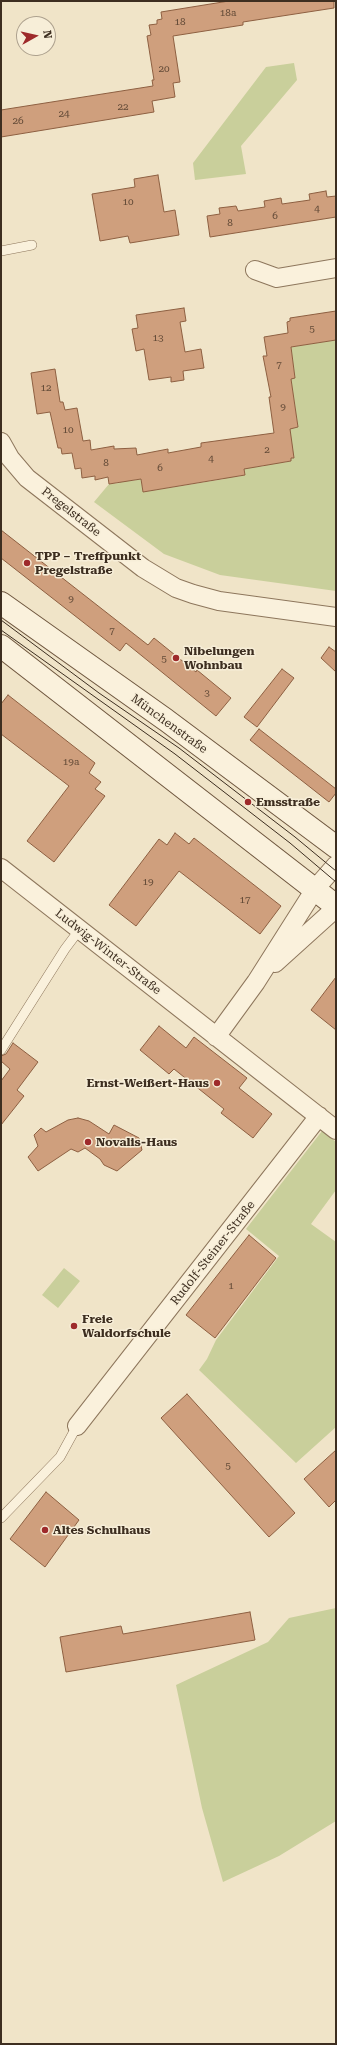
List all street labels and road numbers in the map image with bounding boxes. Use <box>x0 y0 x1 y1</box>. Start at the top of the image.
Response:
street label: Pregelstraße <box>38 484 104 540</box>
street label: Münchenstraße <box>128 691 210 757</box>
street label: Ludwig-Winter-Straße <box>52 906 164 998</box>
street label: Rudolf-Steiner-Straße <box>168 1198 258 1308</box>

